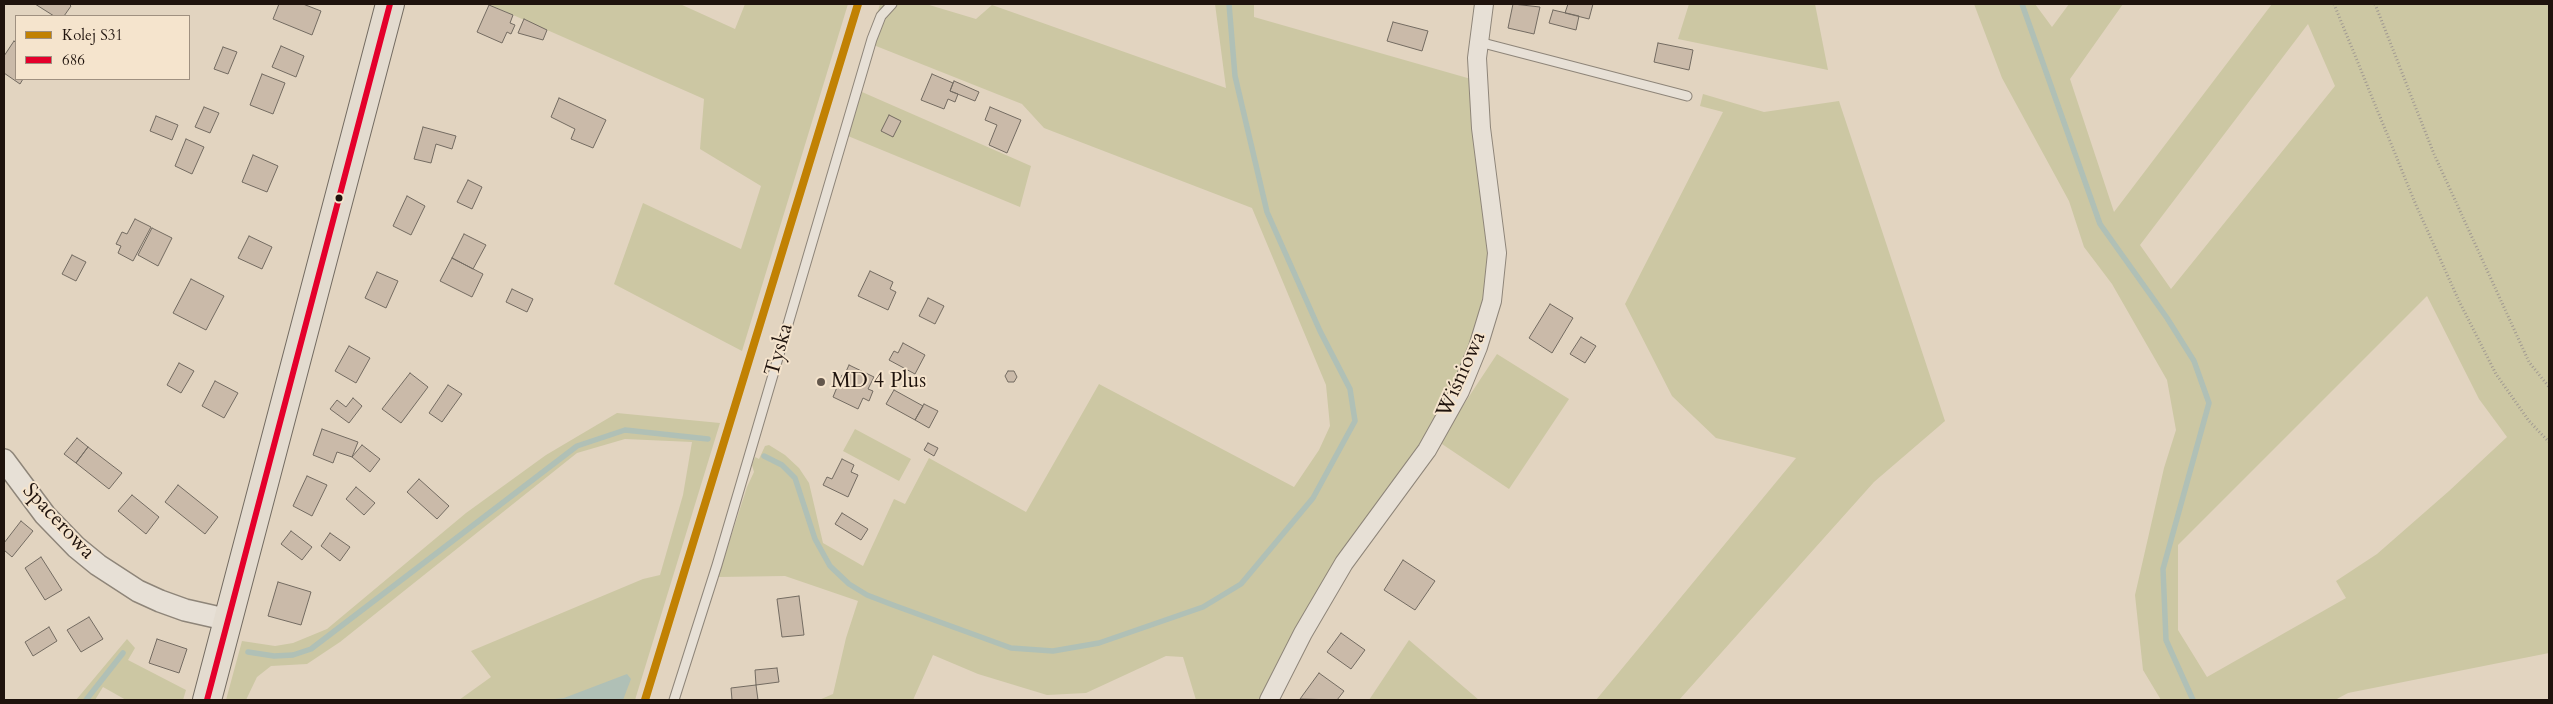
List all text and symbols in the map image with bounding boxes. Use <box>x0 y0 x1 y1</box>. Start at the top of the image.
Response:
legend <box>15 15 190 80</box>
text: Kolej S31 <box>62 25 123 45</box>
text: 686 <box>62 50 85 70</box>
unlabelled marker <box>334 193 344 203</box>
street label: Tyska <box>760 321 800 379</box>
street label: Wiśniowa <box>1432 328 1492 422</box>
place label: MD 4 Plus <box>831 369 926 395</box>
marker: MD 4 Plus <box>815 376 827 388</box>
street label: Spacerowa <box>16 479 100 565</box>

